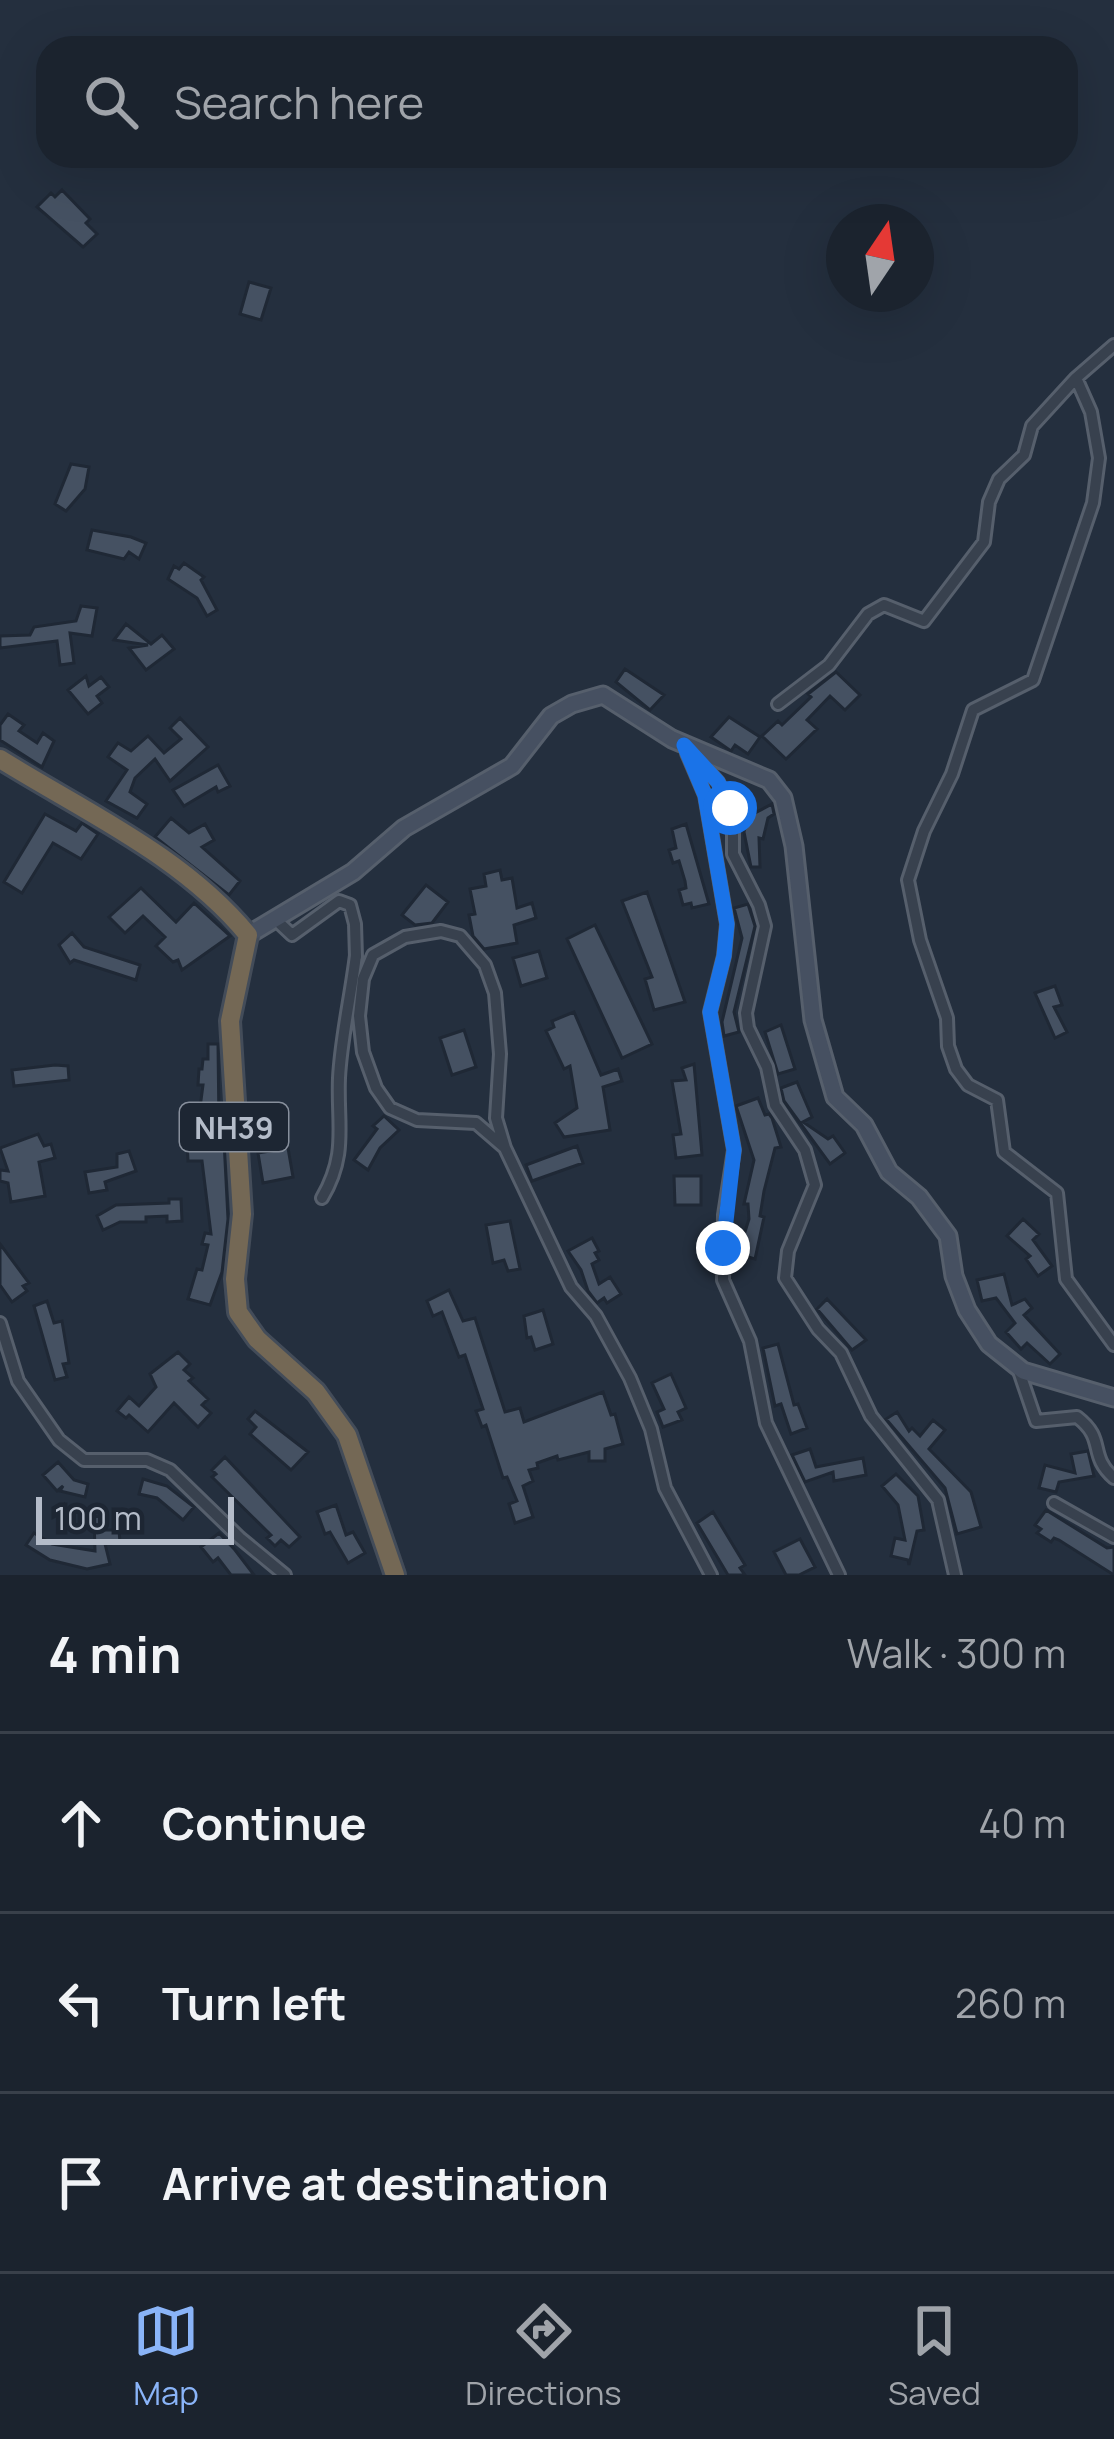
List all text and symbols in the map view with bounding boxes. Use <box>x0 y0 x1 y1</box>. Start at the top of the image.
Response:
search box <box>36 36 1078 168</box>
icon: search <box>78 69 144 135</box>
text: Search here <box>174 71 424 133</box>
north arrow <box>826 204 934 312</box>
route start <box>703 781 757 835</box>
road number: NH39 <box>180 1103 288 1151</box>
route end <box>696 1221 750 1275</box>
scale bar <box>36 1491 234 1544</box>
text: 100 m <box>54 1495 142 1540</box>
text: 4 min <box>48 1619 181 1688</box>
text: Walk · 300 m <box>847 1626 1066 1680</box>
icon: ahead <box>48 1790 114 1856</box>
text: Continue <box>162 1792 367 1854</box>
text: 40 m <box>978 1796 1066 1850</box>
icon: left <box>48 1970 114 2036</box>
text: Turn left <box>162 1972 347 2034</box>
text: 260 m <box>955 1976 1066 2030</box>
icon: arrive <box>48 2150 114 2216</box>
text: Arrive at destination <box>162 2152 609 2214</box>
tab: Map <box>133 2298 199 2415</box>
tab: Directions <box>465 2298 622 2415</box>
tab: Saved <box>888 2298 981 2415</box>

